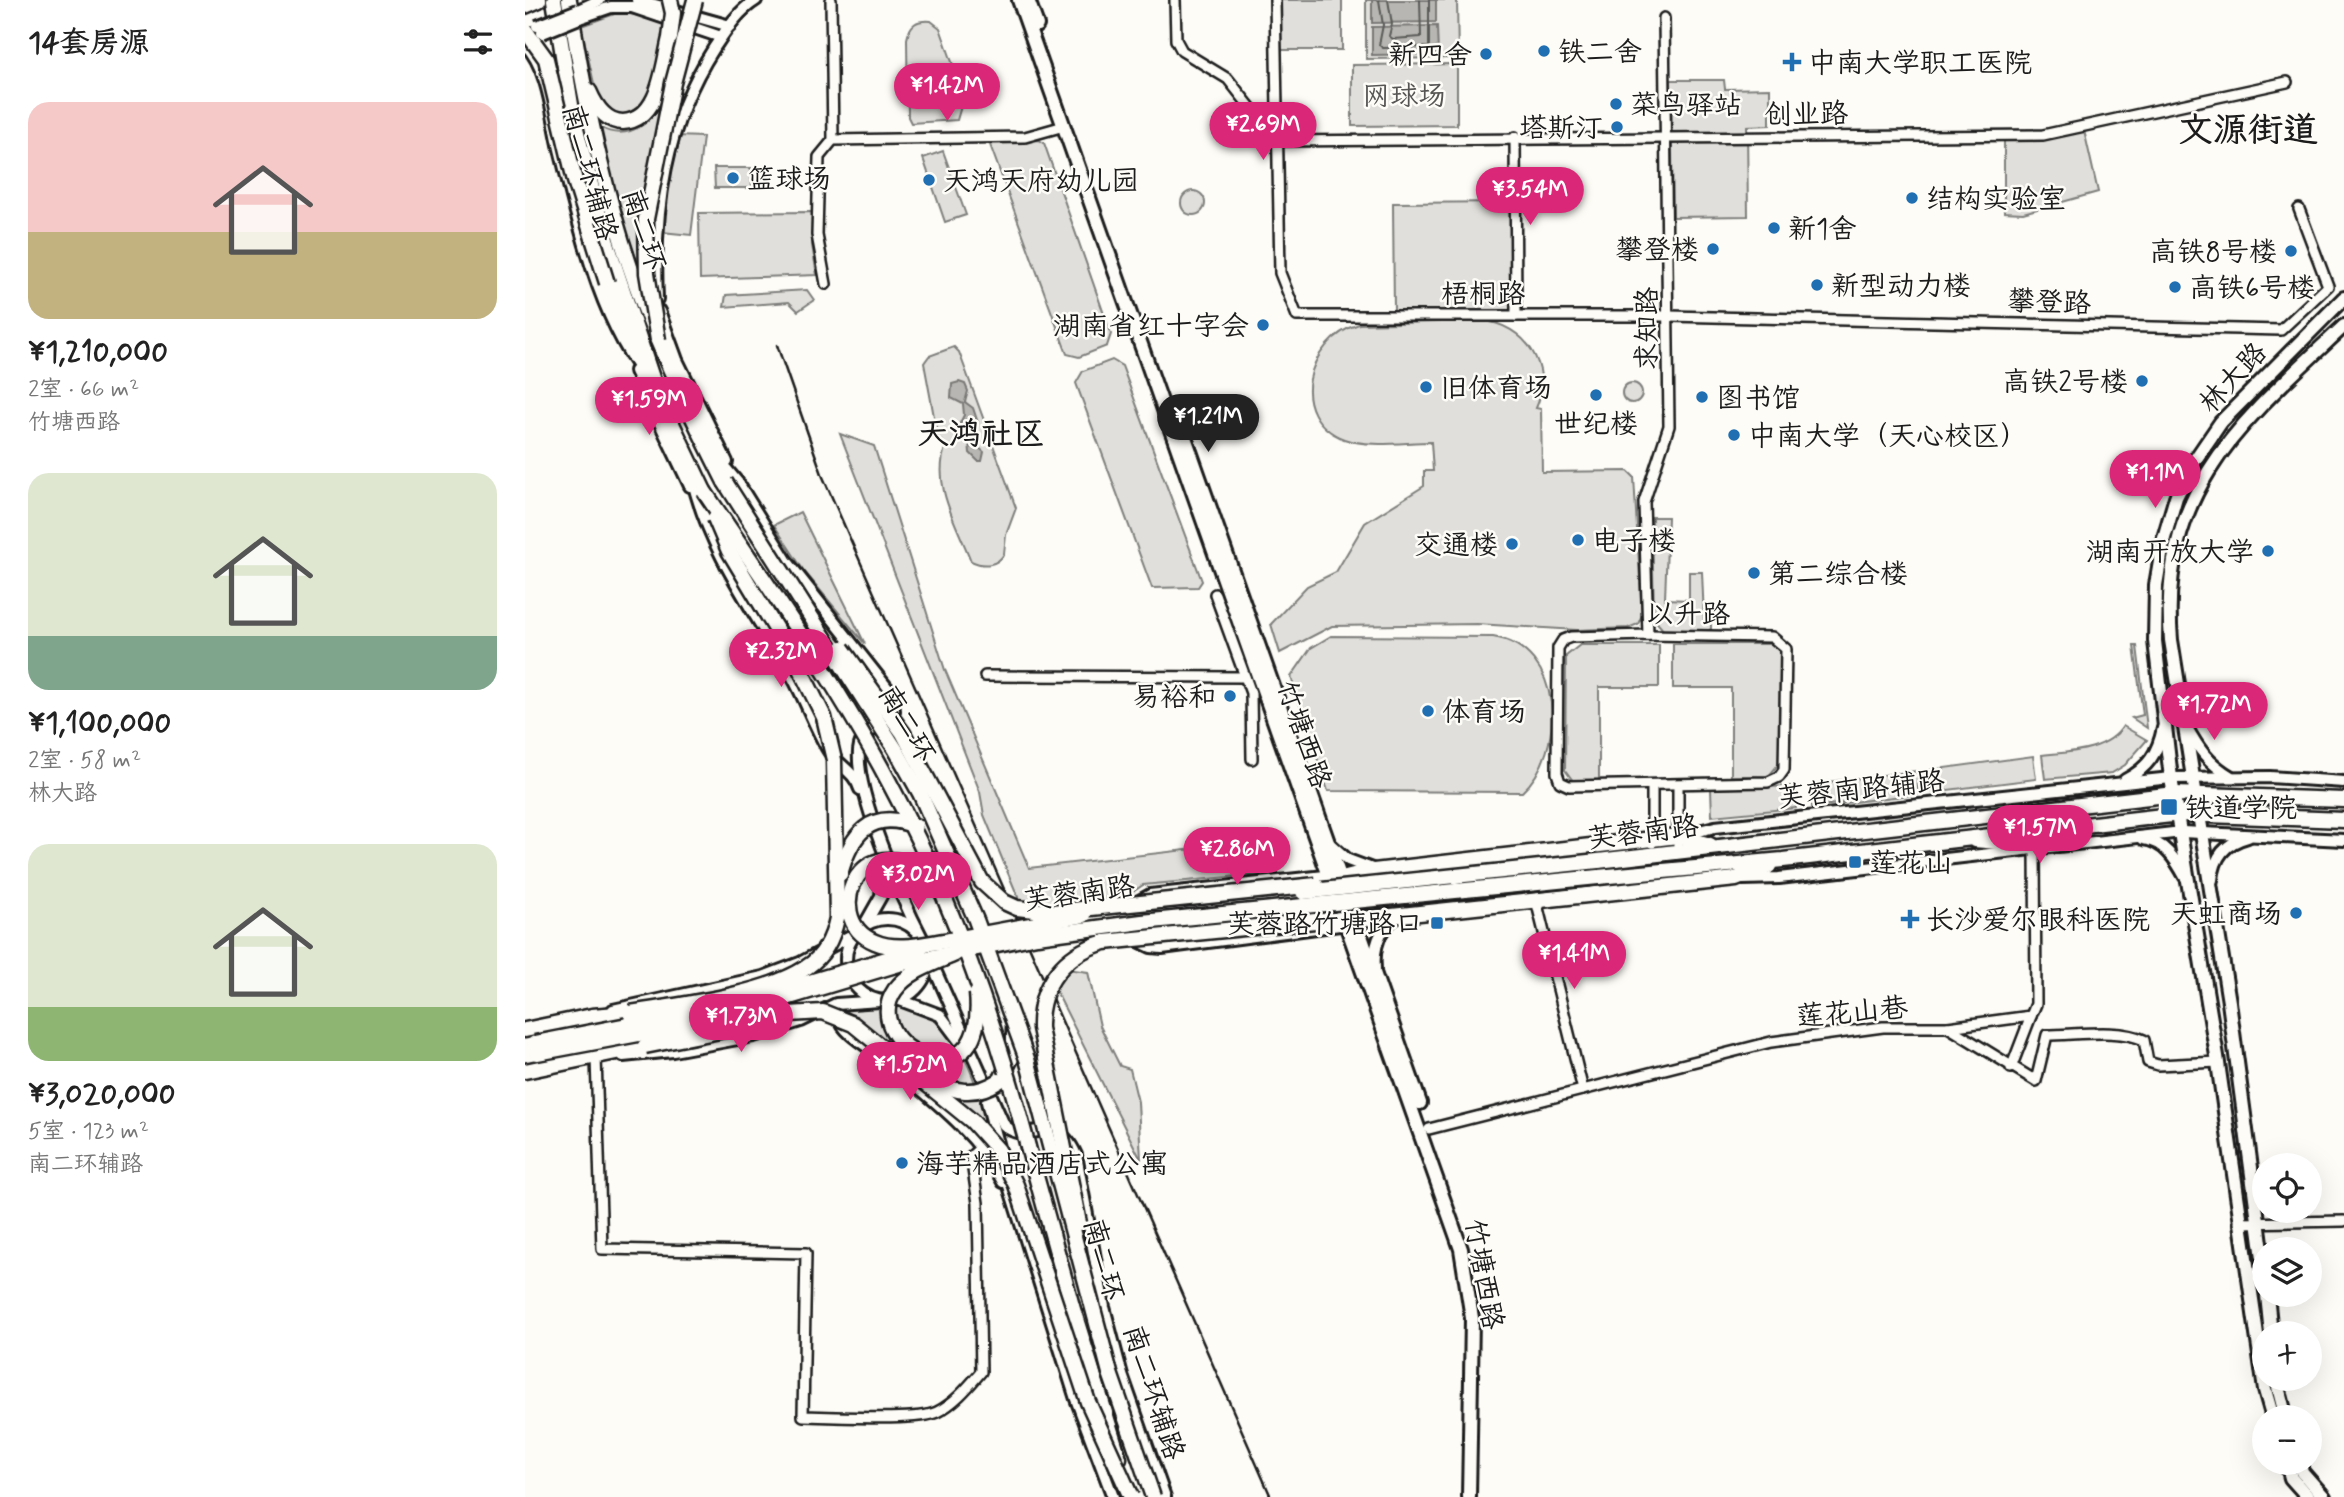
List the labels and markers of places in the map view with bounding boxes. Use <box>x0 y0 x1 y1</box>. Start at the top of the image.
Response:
place label: 铁二舍 <box>1558 35 1642 72</box>
place label: 新四舍 <box>1388 38 1472 75</box>
marker: 铁二舍 <box>1536 43 1552 59</box>
marker: 新四舍 <box>1478 46 1494 62</box>
place label: 中南大学职工医院 <box>1808 46 2032 83</box>
marker: 中南大学职工医院 <box>1782 52 1802 72</box>
pin: ¥1.42M <box>890 64 1004 123</box>
place label: 菜鸟驿站 <box>1630 88 1742 125</box>
marker: 菜鸟驿站 <box>1608 96 1624 112</box>
pin: ¥2.69M <box>1206 102 1320 162</box>
place label: 塔斯汀 <box>1519 111 1603 148</box>
marker: 塔斯汀 <box>1609 119 1625 135</box>
place label: 篮球场 <box>747 162 831 199</box>
place label: 天鸿天府幼儿园 <box>943 164 1139 201</box>
pin: ¥3.54M <box>1473 168 1587 227</box>
marker: 篮球场 <box>725 170 741 186</box>
marker: 天鸿天府幼儿园 <box>921 172 937 188</box>
place label: 结构实验室 <box>1926 182 2066 219</box>
marker: 结构实验室 <box>1904 190 1920 206</box>
place label: 新1舍 <box>1788 212 1857 249</box>
marker: 新1舍 <box>1766 220 1782 236</box>
place label: 攀登楼 <box>1615 233 1699 270</box>
place label: 高铁8号楼 <box>2149 235 2277 272</box>
marker: 攀登楼 <box>1705 241 1721 257</box>
marker: 高铁8号楼 <box>2283 243 2299 259</box>
place label: 新型动力楼 <box>1831 269 1971 306</box>
place label: 高铁6号楼 <box>2189 271 2315 308</box>
marker: 新型动力楼 <box>1809 277 1825 293</box>
marker: 高铁6号楼 <box>2167 279 2183 295</box>
place label: 湖南省红十字会 <box>1053 309 1249 346</box>
marker: 湖南省红十字会 <box>1255 317 1271 333</box>
place label: 高铁2号楼 <box>2002 365 2128 402</box>
place label: 旧体育场 <box>1440 371 1552 408</box>
marker: 高铁2号楼 <box>2134 373 2150 389</box>
pin: ¥1.59M <box>592 378 706 437</box>
marker: 旧体育场 <box>1418 379 1434 395</box>
place label: 图书馆 <box>1716 381 1800 418</box>
marker: 世纪楼 <box>1588 387 1604 403</box>
marker: 图书馆 <box>1694 389 1710 405</box>
pin: ¥1.21M <box>1151 394 1265 454</box>
place label: 世纪楼 <box>1554 407 1638 444</box>
place label: 中南大学（天心校区） <box>1748 419 2028 456</box>
marker: 中南大学（天心校区） <box>1726 427 1742 443</box>
pin: ¥1.1M <box>2106 450 2204 510</box>
place label: 电子楼 <box>1592 524 1676 561</box>
place label: 交通楼 <box>1414 528 1498 565</box>
marker: 电子楼 <box>1570 532 1586 548</box>
place label: 湖南开放大学 <box>2086 535 2254 572</box>
marker: 交通楼 <box>1504 536 1520 552</box>
marker: 湖南开放大学 <box>2260 543 2276 559</box>
place label: 第二综合楼 <box>1768 557 1908 594</box>
marker: 第二综合楼 <box>1746 565 1762 581</box>
pin: ¥2.32M <box>724 630 838 689</box>
place label: 易裕和 <box>1132 680 1216 717</box>
pin: ¥1.72M <box>2157 682 2271 742</box>
marker: 易裕和 <box>1222 688 1238 704</box>
place label: 体育场 <box>1442 695 1526 732</box>
marker: 体育场 <box>1420 703 1436 719</box>
place label: 铁道学院 <box>2185 791 2297 828</box>
marker: 铁道学院 <box>2159 797 2179 817</box>
pin: ¥1.57M <box>1983 806 2097 865</box>
pin: ¥2.86M <box>1180 828 1294 887</box>
place label: 莲花山 <box>1869 846 1953 883</box>
pin: ¥3.02M <box>861 852 975 912</box>
marker: 莲花山 <box>1847 854 1863 870</box>
place label: 天虹商场 <box>2170 897 2282 934</box>
place label: 长沙爱尔眼科医院 <box>1926 903 2150 940</box>
marker: 天虹商场 <box>2288 905 2304 921</box>
place label: 芙蓉路竹塘路口 <box>1227 907 1423 944</box>
marker: 长沙爱尔眼科医院 <box>1900 909 1920 929</box>
marker: 芙蓉路竹塘路口 <box>1429 915 1445 931</box>
pin: ¥1.41M <box>1517 932 1631 991</box>
pin: ¥1.73M <box>684 995 798 1054</box>
pin: ¥1.52M <box>853 1042 967 1102</box>
place label: 海芋精品酒店式公寓 <box>916 1147 1168 1184</box>
marker: 海芋精品酒店式公寓 <box>894 1155 910 1171</box>

